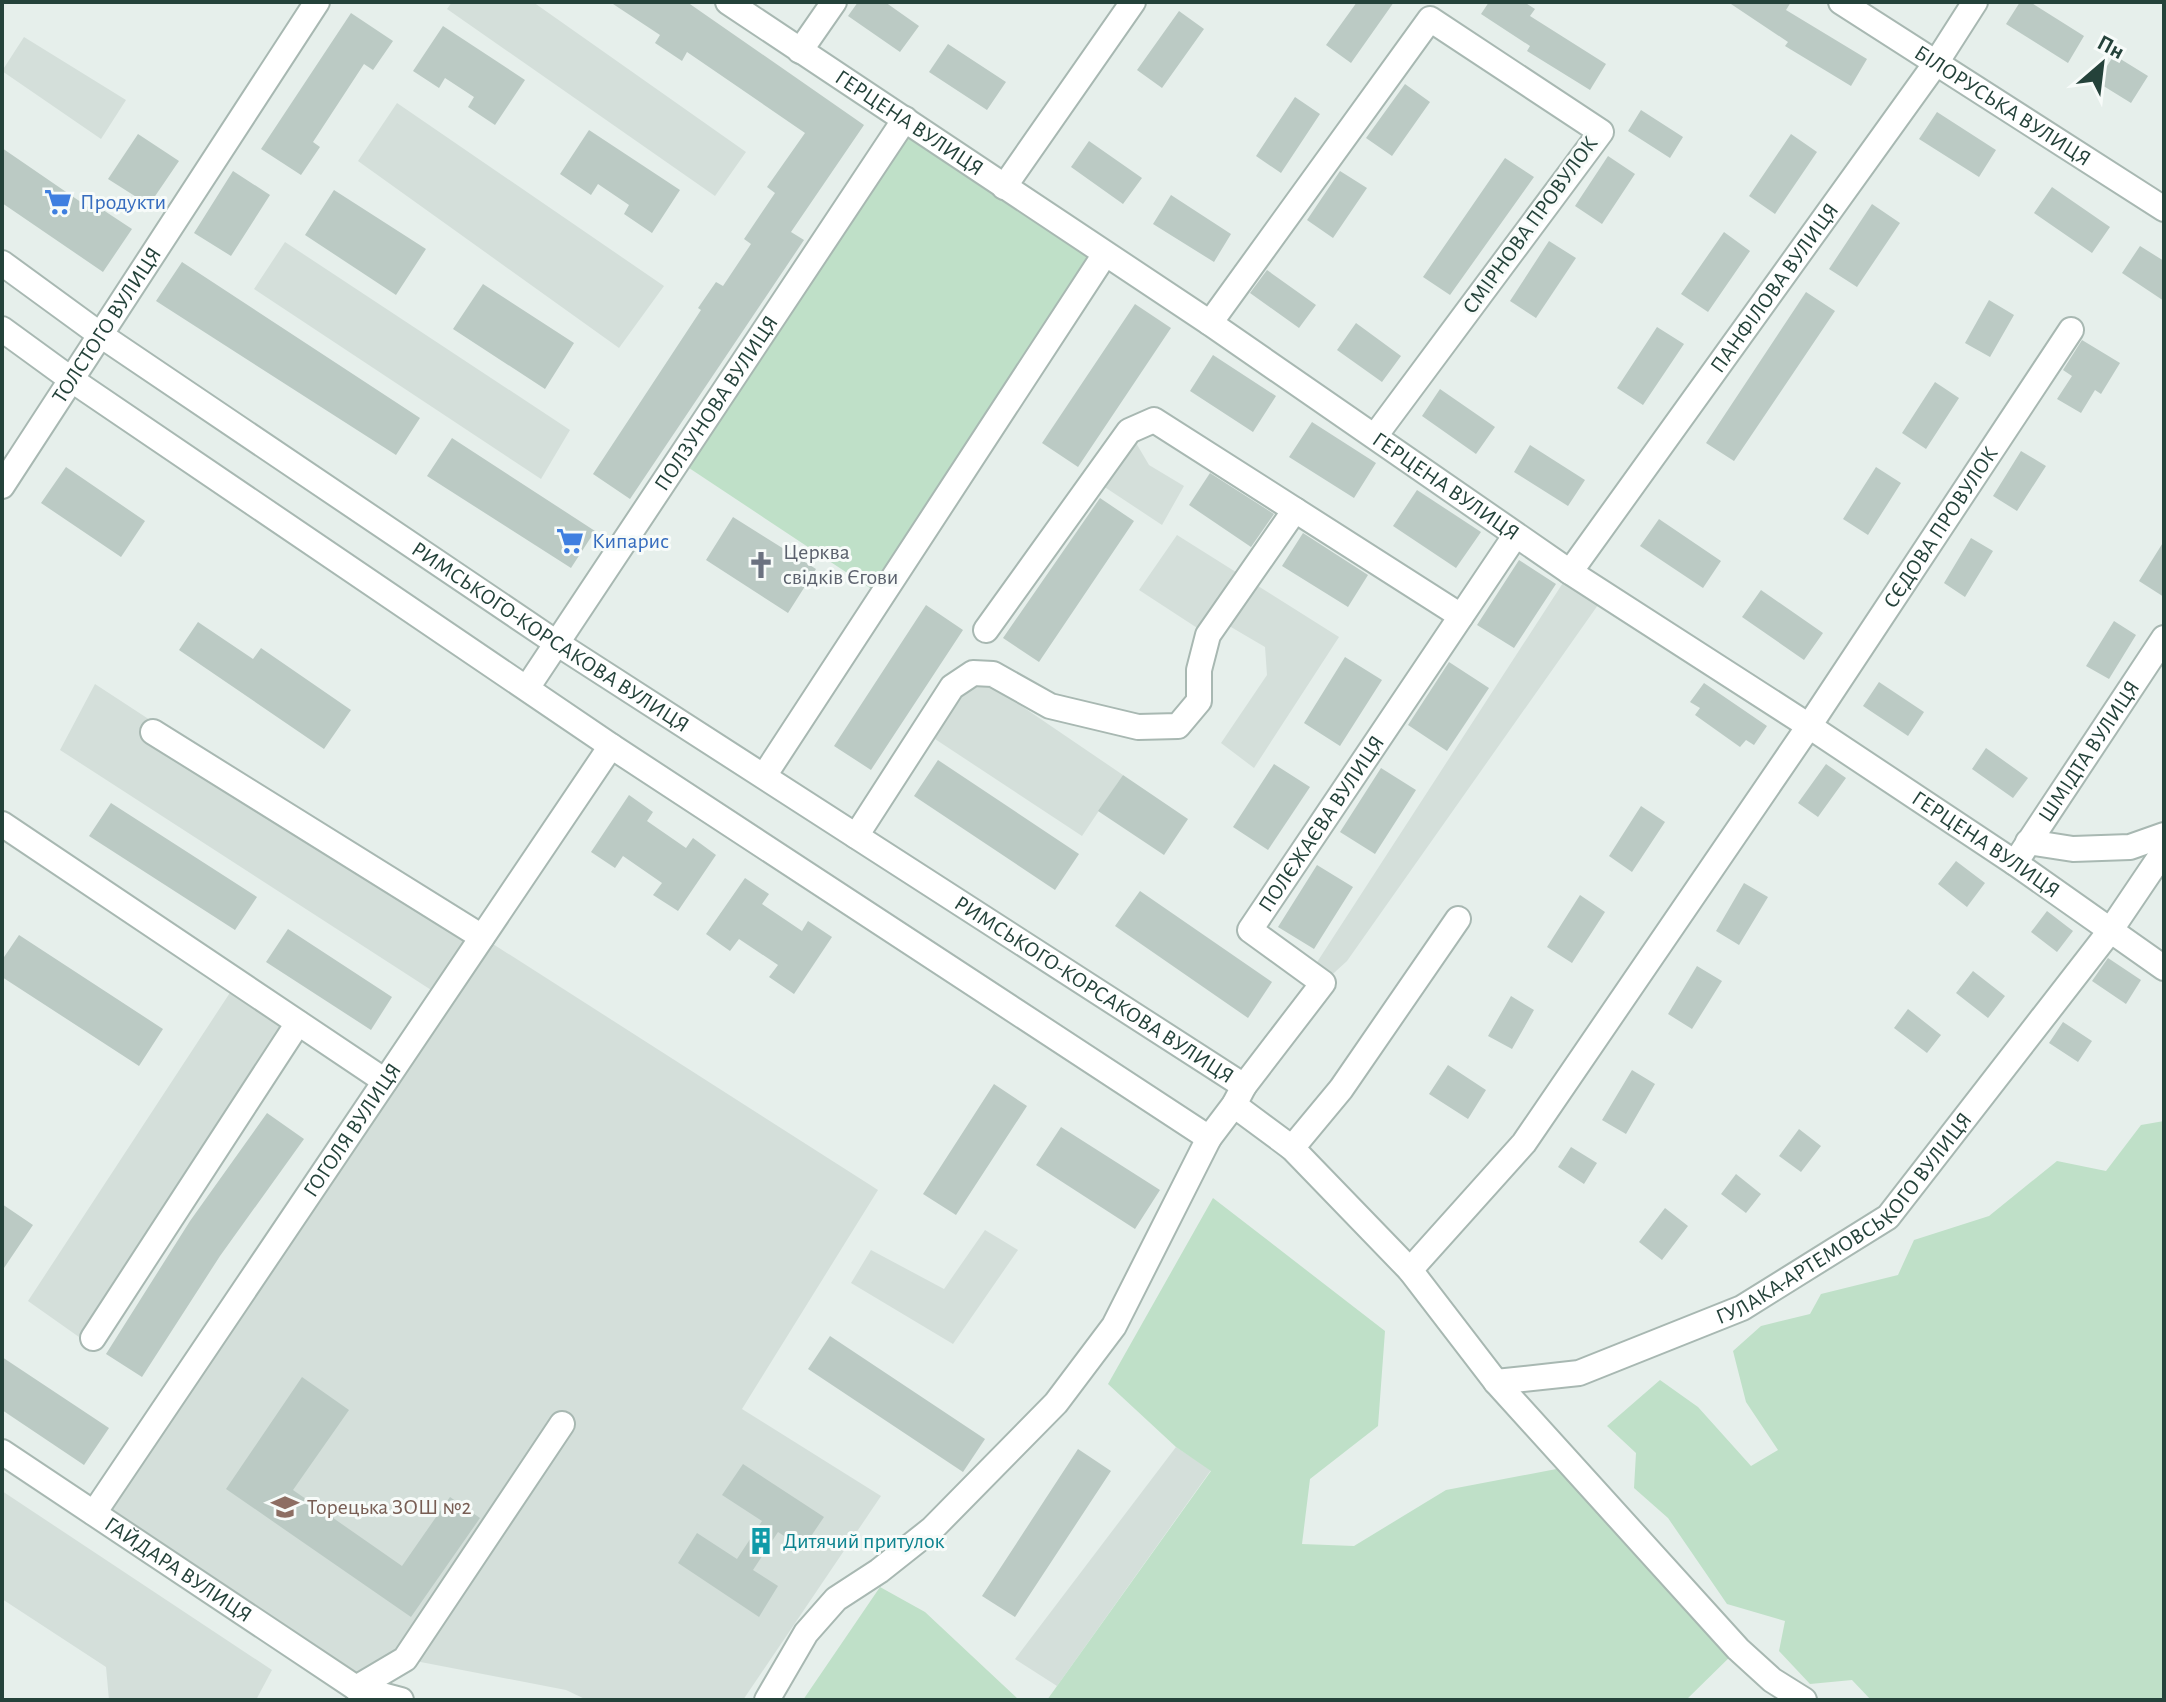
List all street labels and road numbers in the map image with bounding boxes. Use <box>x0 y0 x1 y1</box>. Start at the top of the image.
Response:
street label: БІЛОРУСЬКА ВУЛИЦЯ <box>1911 41 2095 170</box>
street label: ГЕРЦЕНА ВУЛИЦЯ <box>831 66 988 180</box>
street label: СМІРНОВА ПРОВУЛОК <box>1458 132 1602 318</box>
street label: ПАНФІЛОВА ВУЛИЦЯ <box>1706 199 1843 377</box>
street label: ТОЛСТОГО ВУЛИЦЯ <box>48 243 165 407</box>
street label: ПОЛЗУНОВА ВУЛИЦЯ <box>650 312 782 495</box>
street label: ГЕРЦЕНА ВУЛИЦЯ <box>1369 428 1523 544</box>
street label: СЄДОВА ПРОВУЛОК <box>1879 442 2002 612</box>
street label: РИМСЬКОГО-КОРСАКОВА ВУЛИЦЯ <box>408 538 693 736</box>
street label: ШМІДТА ВУЛИЦЯ <box>2034 677 2144 826</box>
street label: ПОЛЄЖАЄВА ВУЛИЦЯ <box>1254 732 1388 916</box>
street label: ГЕРЦЕНА ВУЛИЦЯ <box>1908 787 2064 902</box>
street label: РИМСЬКОГО-КОРСАКОВА ВУЛИЦЯ <box>951 892 1238 1087</box>
street label: ГОГОЛЯ ВУЛИЦЯ <box>299 1059 405 1201</box>
street label: ГУЛАКА-АРТЕМОВСЬКОГО ВУЛИЦЯ <box>1713 1108 1976 1328</box>
street label: ГАЙДАРА ВУЛИЦЯ <box>101 1513 256 1626</box>

